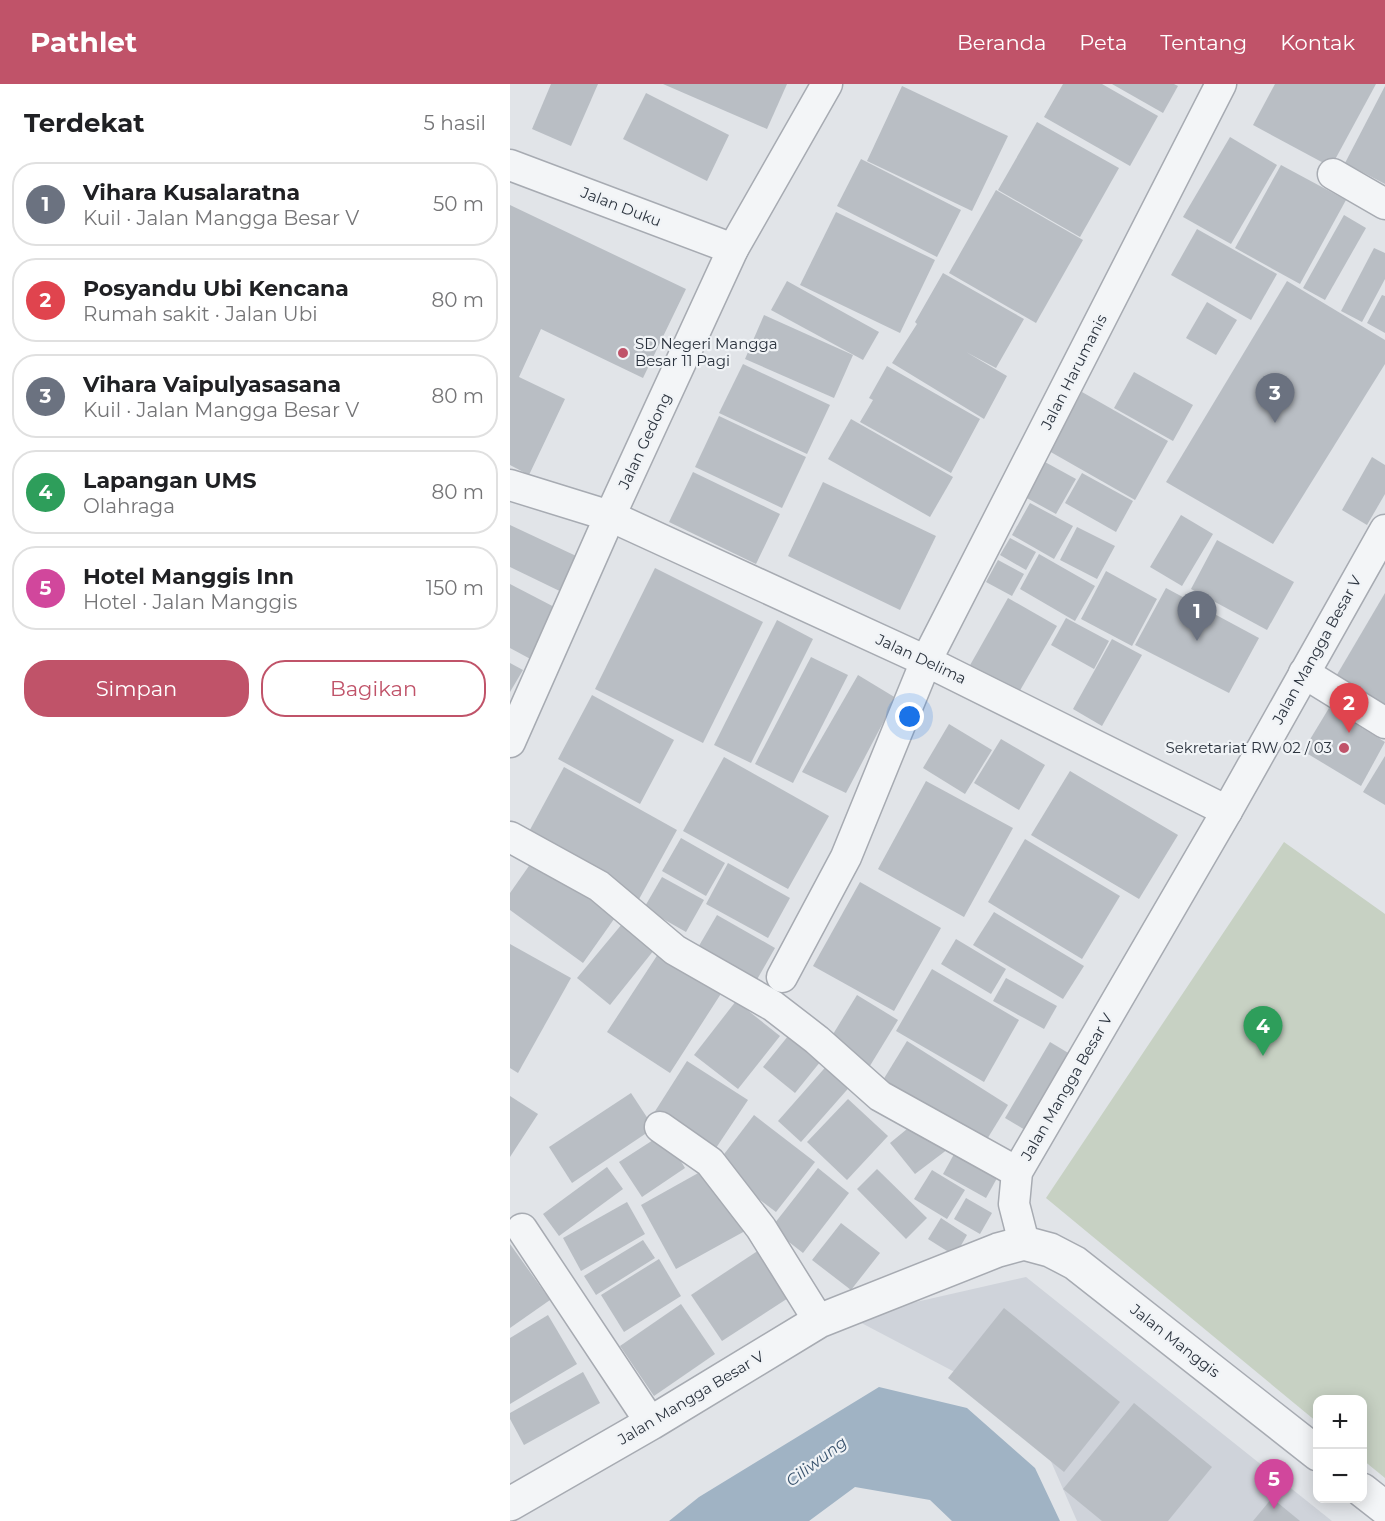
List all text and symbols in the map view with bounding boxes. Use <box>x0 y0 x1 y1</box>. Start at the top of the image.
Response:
text: Pathlet <box>30 25 137 59</box>
text: Beranda <box>957 30 1046 55</box>
text: Peta <box>1079 30 1127 55</box>
text: Tentang <box>1160 30 1247 55</box>
text: Kontak <box>1280 30 1355 55</box>
text: Terdekat <box>24 107 145 139</box>
text: 5 hasil <box>424 111 486 135</box>
text: Vihara Kusalaratna <box>83 179 300 206</box>
street label: Jalan Duku <box>577 182 664 231</box>
text: 1 <box>42 192 49 216</box>
text: 50 m <box>433 192 484 216</box>
text: Kuil · Jalan Mangga Besar V <box>83 206 359 230</box>
text: Posyandu Ubi Kencana <box>83 275 349 302</box>
text: 2 <box>40 288 51 312</box>
text: 80 m <box>432 288 484 312</box>
text: Rumah sakit · Jalan Ubi <box>83 302 318 326</box>
street label: Jalan Harumanis <box>1036 311 1111 433</box>
place label: SD Negeri Mangga Besar 11 Pagi <box>635 334 778 370</box>
marker: SD Negeri Mangga Besar 11 Pagi <box>616 346 630 360</box>
text: Vihara Vaipulyasasana <box>83 371 341 398</box>
pin: 3 <box>1256 374 1294 423</box>
text: 3 <box>40 384 51 408</box>
text: 80 m <box>432 384 484 408</box>
street label: Jalan Gedong <box>614 390 675 493</box>
text: Kuil · Jalan Mangga Besar V <box>83 398 359 422</box>
text: Lapangan UMS <box>83 467 257 494</box>
text: 4 <box>39 480 52 504</box>
text: 80 m <box>432 480 484 504</box>
text: Olahraga <box>83 494 175 518</box>
text: Hotel Manggis Inn <box>83 563 294 590</box>
street label: Jalan Mangga Besar V <box>1267 572 1366 728</box>
text: 5 <box>40 576 51 600</box>
text: 150 m <box>426 576 484 600</box>
text: Hotel · Jalan Manggis <box>83 590 297 614</box>
pin: 1 <box>1178 592 1216 641</box>
street label: Jalan Delima <box>872 629 969 688</box>
button: Simpan <box>24 660 249 717</box>
button: Bagikan <box>261 660 486 717</box>
pin: 2 <box>1330 684 1368 733</box>
your location <box>895 702 924 731</box>
place label: Sekretariat RW 02 / 03 <box>1166 738 1332 757</box>
marker: Sekretariat RW 02 / 03 <box>1337 741 1351 755</box>
pin: 4 <box>1244 1006 1282 1056</box>
street label: Jalan Mangga Besar V <box>1016 1009 1117 1165</box>
street label: Jalan Manggis <box>1126 1299 1224 1382</box>
street label: Jalan Mangga Besar V <box>613 1346 768 1449</box>
map controls <box>1313 1395 1367 1503</box>
button: + <box>1313 1395 1367 1449</box>
water label: Ciliwung <box>782 1432 850 1490</box>
button: − <box>1313 1449 1367 1503</box>
pin: 5 <box>1254 1460 1293 1509</box>

